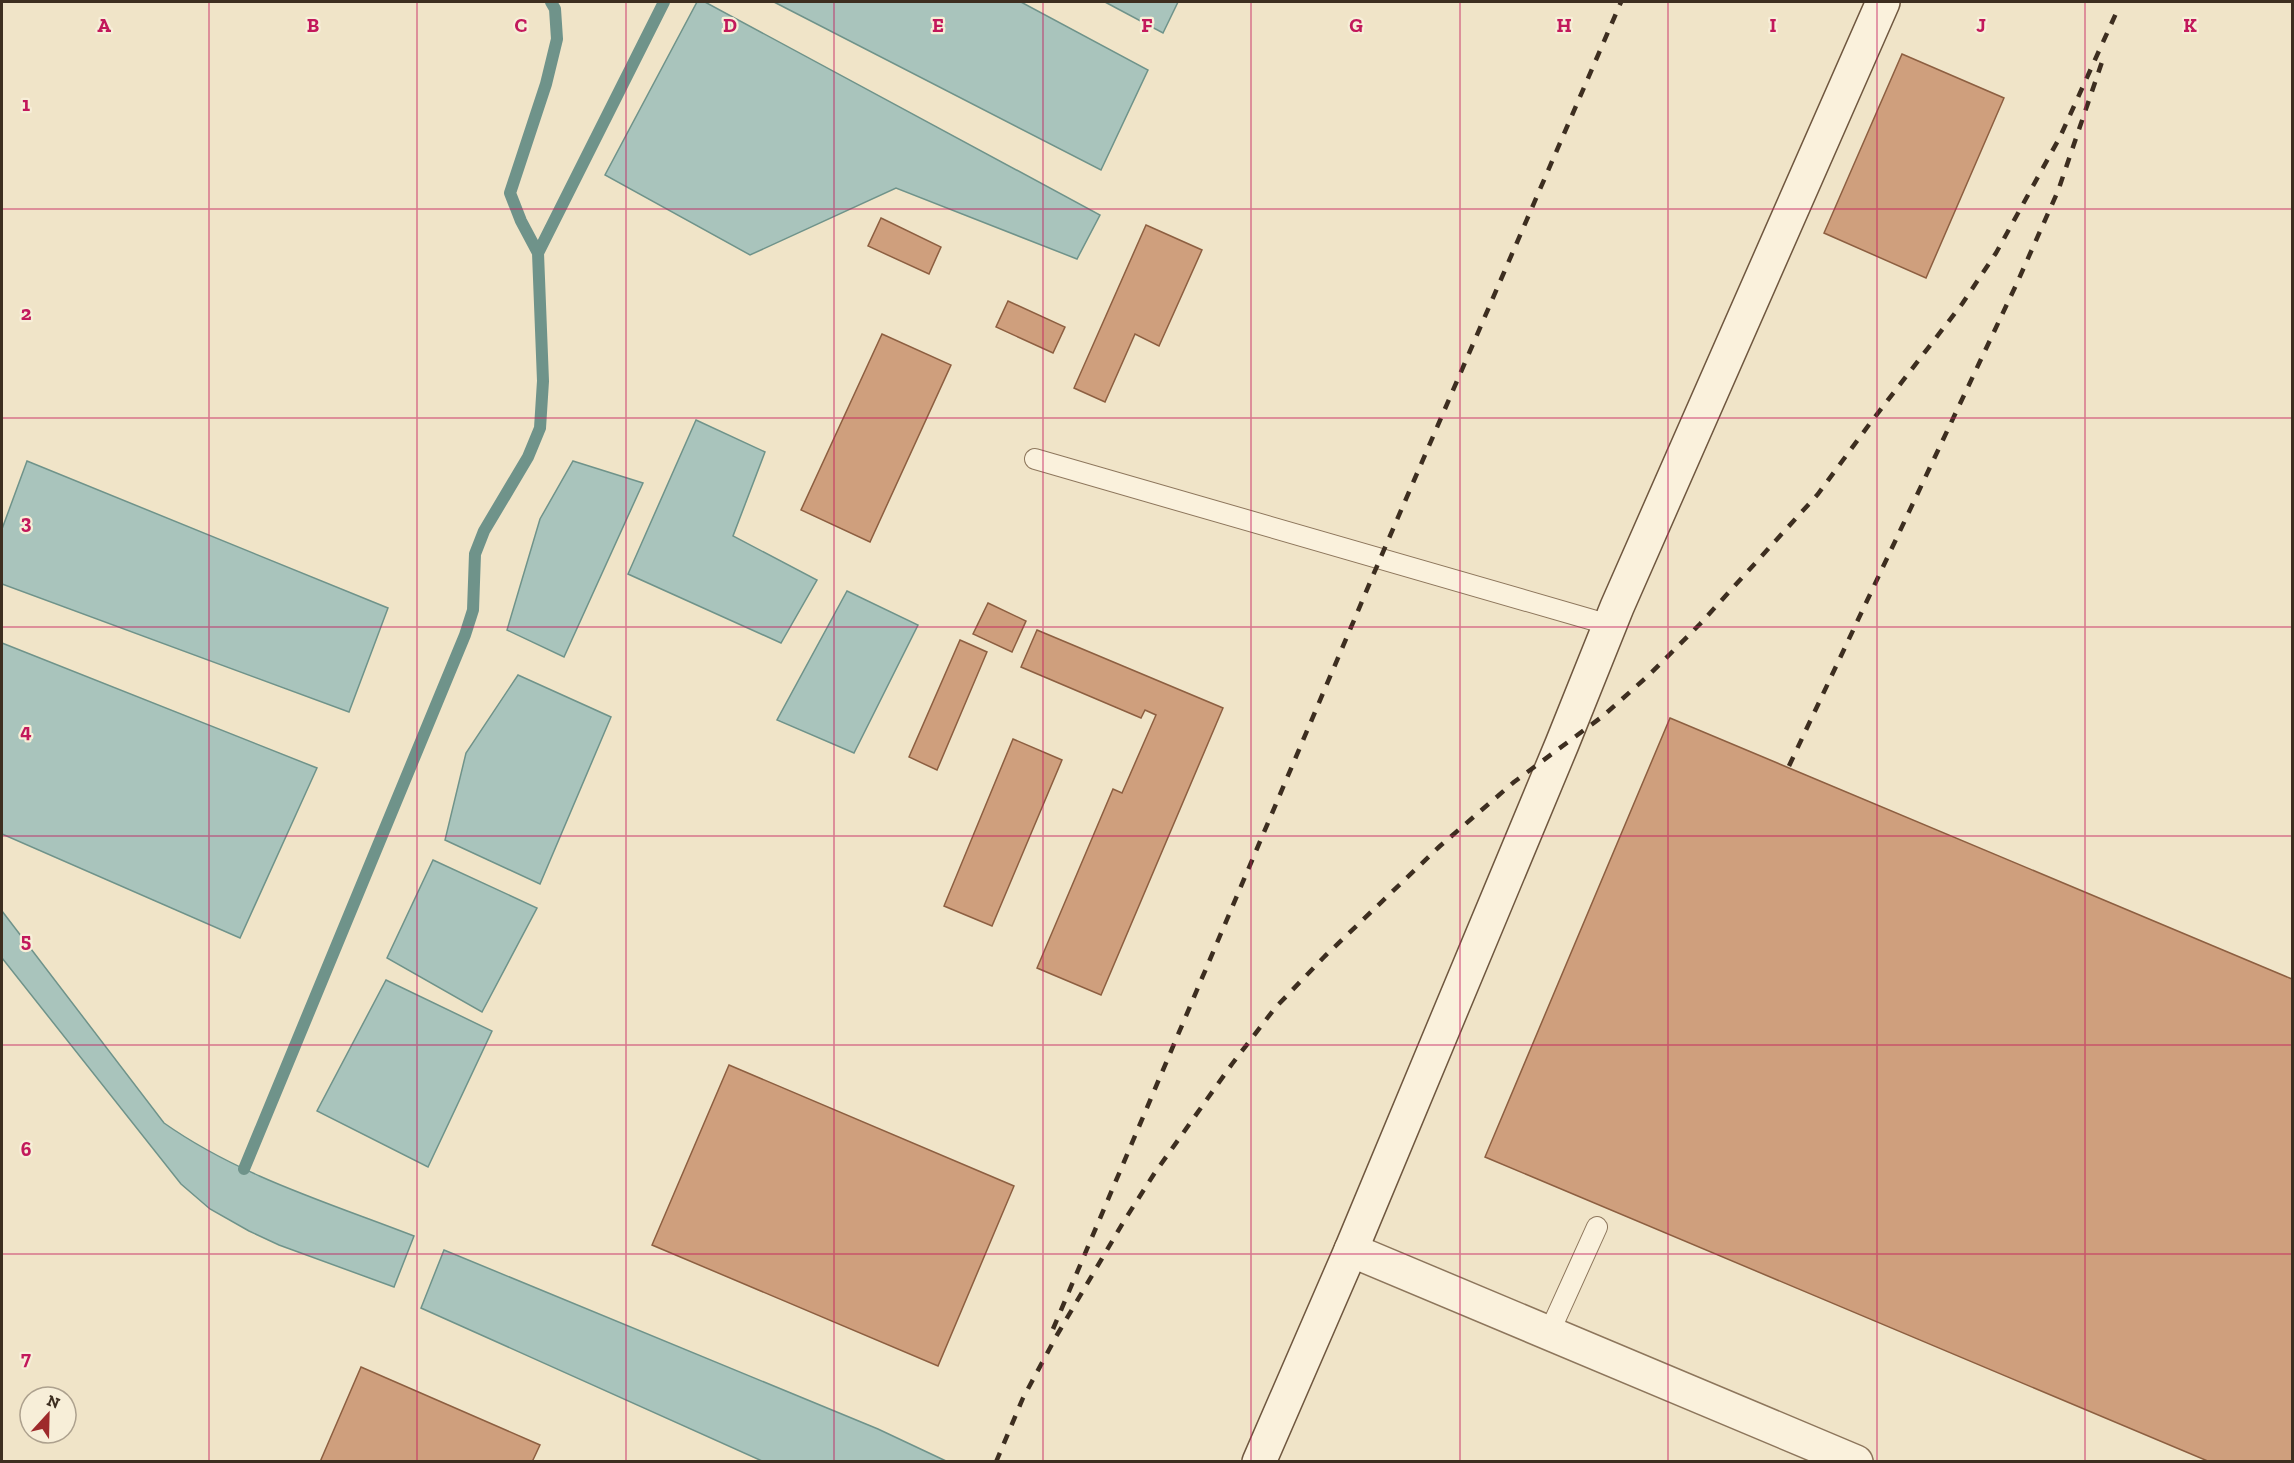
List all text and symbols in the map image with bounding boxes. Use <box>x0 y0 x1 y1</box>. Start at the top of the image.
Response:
text: A <box>97 13 111 37</box>
text: B <box>307 13 319 37</box>
text: C <box>515 13 528 37</box>
text: D <box>723 13 737 37</box>
text: E <box>932 13 944 37</box>
text: F <box>1141 13 1153 37</box>
text: G <box>1349 13 1363 37</box>
text: H <box>1556 13 1572 37</box>
text: I <box>1769 13 1777 37</box>
text: J <box>1976 13 1986 37</box>
text: K <box>2183 13 2197 37</box>
text: 1 <box>22 92 30 116</box>
text: 2 <box>21 301 32 325</box>
text: 3 <box>21 510 32 534</box>
text: 4 <box>20 719 32 743</box>
text: 5 <box>21 928 31 952</box>
text: 6 <box>21 1137 32 1161</box>
text: 7 <box>21 1346 31 1370</box>
north arrow <box>18 1385 78 1445</box>
text: N <box>44 1390 63 1413</box>

